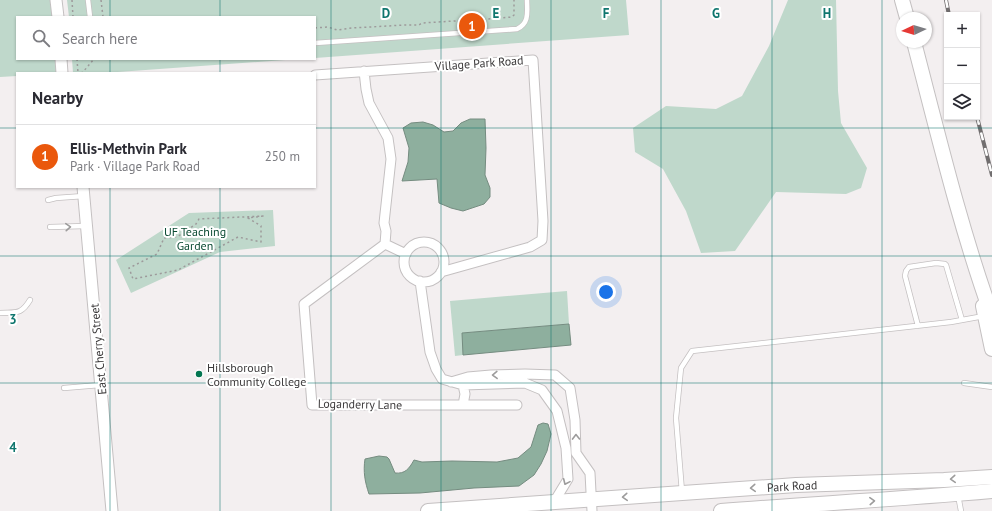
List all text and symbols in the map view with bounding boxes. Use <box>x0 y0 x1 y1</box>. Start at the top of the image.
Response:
text: D <box>382 5 390 22</box>
text: E <box>493 5 500 22</box>
text: F <box>603 5 610 22</box>
text: G <box>712 5 720 22</box>
text: H <box>823 5 831 22</box>
pin: 1 <box>459 11 485 41</box>
north arrow <box>896 12 932 48</box>
map controls <box>944 12 980 120</box>
button: + <box>944 12 980 48</box>
search box <box>16 16 316 60</box>
icon: search <box>30 27 52 49</box>
text: Search here <box>62 29 138 48</box>
button: − <box>944 48 980 84</box>
street label: Village Park Road <box>433 52 524 74</box>
button: layers <box>944 84 980 120</box>
text: Nearby <box>32 87 83 109</box>
text: Ellis-Methvin Park <box>70 139 187 158</box>
text: 1 <box>41 148 49 165</box>
text: 250 m <box>265 148 300 165</box>
text: Park · Village Park Road <box>70 158 200 175</box>
one-way arrow <box>65 223 71 231</box>
park label: UF Teaching Garden <box>164 224 226 253</box>
your location <box>596 282 616 302</box>
street label: East Cherry Street <box>87 303 109 395</box>
text: 3 <box>9 311 17 328</box>
place label: Hillsborough Community College <box>207 360 306 389</box>
marker: Hillsborough Community College <box>194 369 204 379</box>
one-way arrow <box>492 371 498 379</box>
street label: Loganderry Lane <box>318 396 402 412</box>
one-way arrow <box>571 434 580 440</box>
text: 4 <box>9 439 17 456</box>
one-way arrow <box>950 475 956 484</box>
street label: Park Road <box>766 477 818 495</box>
one-way arrow <box>562 478 570 485</box>
one-way arrow <box>750 483 756 492</box>
one-way arrow <box>622 493 628 502</box>
one-way arrow <box>869 496 875 505</box>

